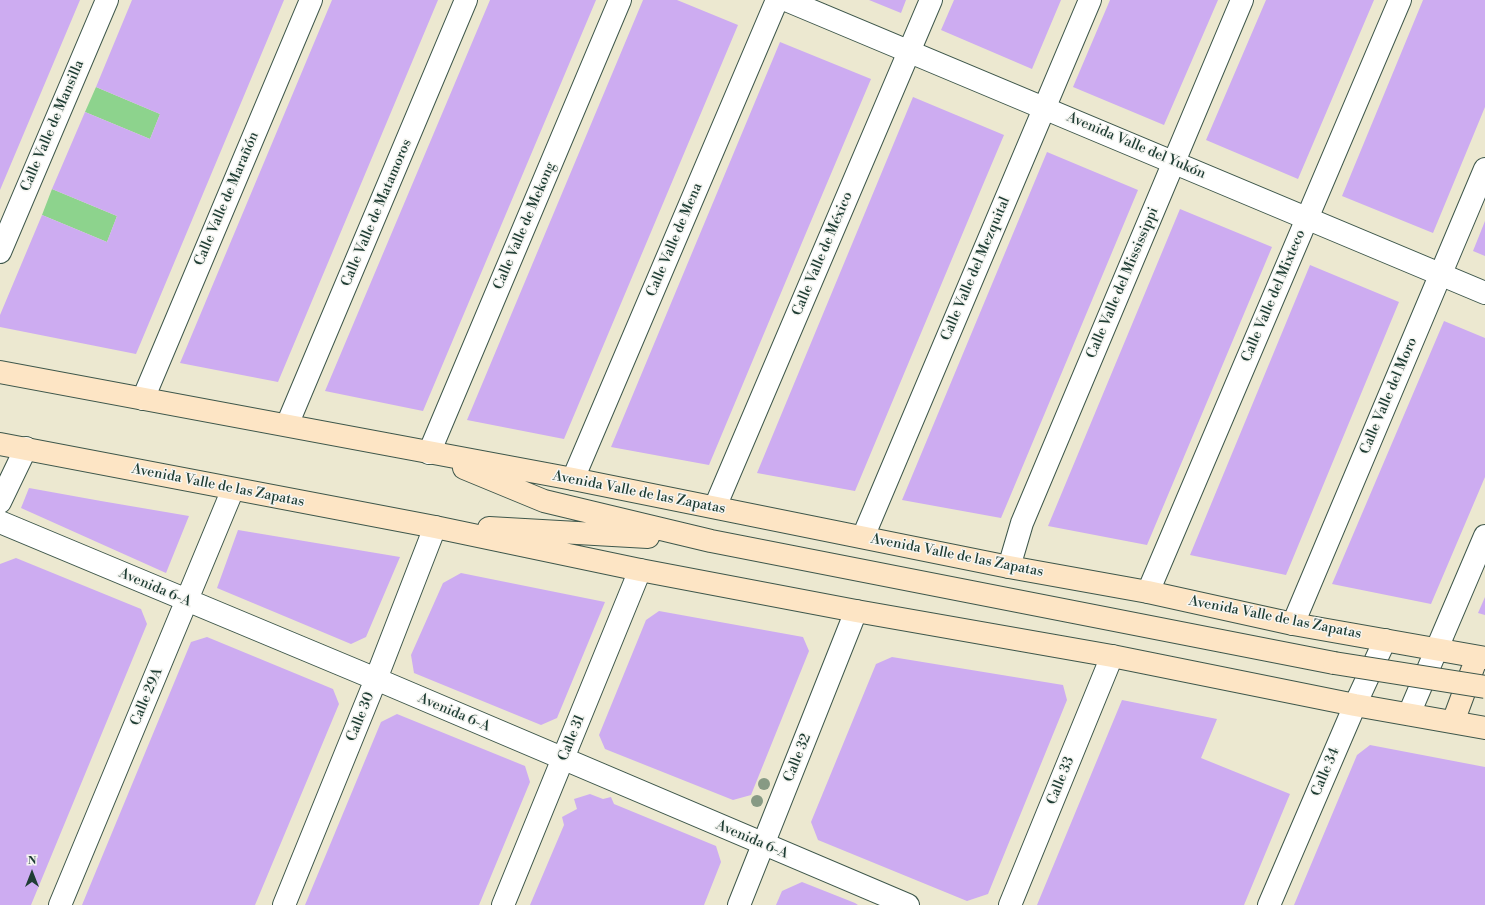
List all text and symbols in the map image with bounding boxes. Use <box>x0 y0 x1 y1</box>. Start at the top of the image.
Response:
street label: Calle Valle de Mansilla <box>18 58 88 194</box>
street label: Avenida Valle del Yukón <box>1064 109 1208 183</box>
street label: Calle Valle de Marañón <box>191 129 263 269</box>
street label: Calle Valle de Matamoros <box>338 137 416 289</box>
street label: Calle Valle de Mekong <box>490 160 560 292</box>
street label: Calle Valle de Mena <box>643 181 707 299</box>
street label: Calle Valle de México <box>789 189 857 319</box>
street label: Calle Valle del Mezquital <box>938 194 1014 344</box>
street label: Calle Valle del Mississippi <box>1083 205 1163 361</box>
street label: Calle Valle del Mixteco <box>1239 227 1309 365</box>
street label: Calle Valle del Moro <box>1357 335 1421 457</box>
street label: Avenida Valle de las Zapatas <box>130 461 306 511</box>
street label: Avenida Valle de las Zapatas <box>551 468 727 518</box>
street label: Avenida Valle de las Zapatas <box>869 531 1045 581</box>
street label: Avenida 6-A <box>116 565 194 611</box>
street label: Avenida Valle de las Zapatas <box>1187 593 1363 643</box>
street label: Calle 29A <box>127 666 167 728</box>
street label: Calle 30 <box>343 690 379 744</box>
street label: Avenida 6-A <box>415 690 493 736</box>
street label: Calle 31 <box>555 712 589 764</box>
street label: Calle 32 <box>781 731 815 785</box>
street label: Calle 34 <box>1308 745 1344 799</box>
street label: Calle 33 <box>1044 754 1078 808</box>
street label: Avenida 6-A <box>713 817 791 863</box>
north arrow <box>12 853 52 893</box>
text: N <box>28 854 36 868</box>

